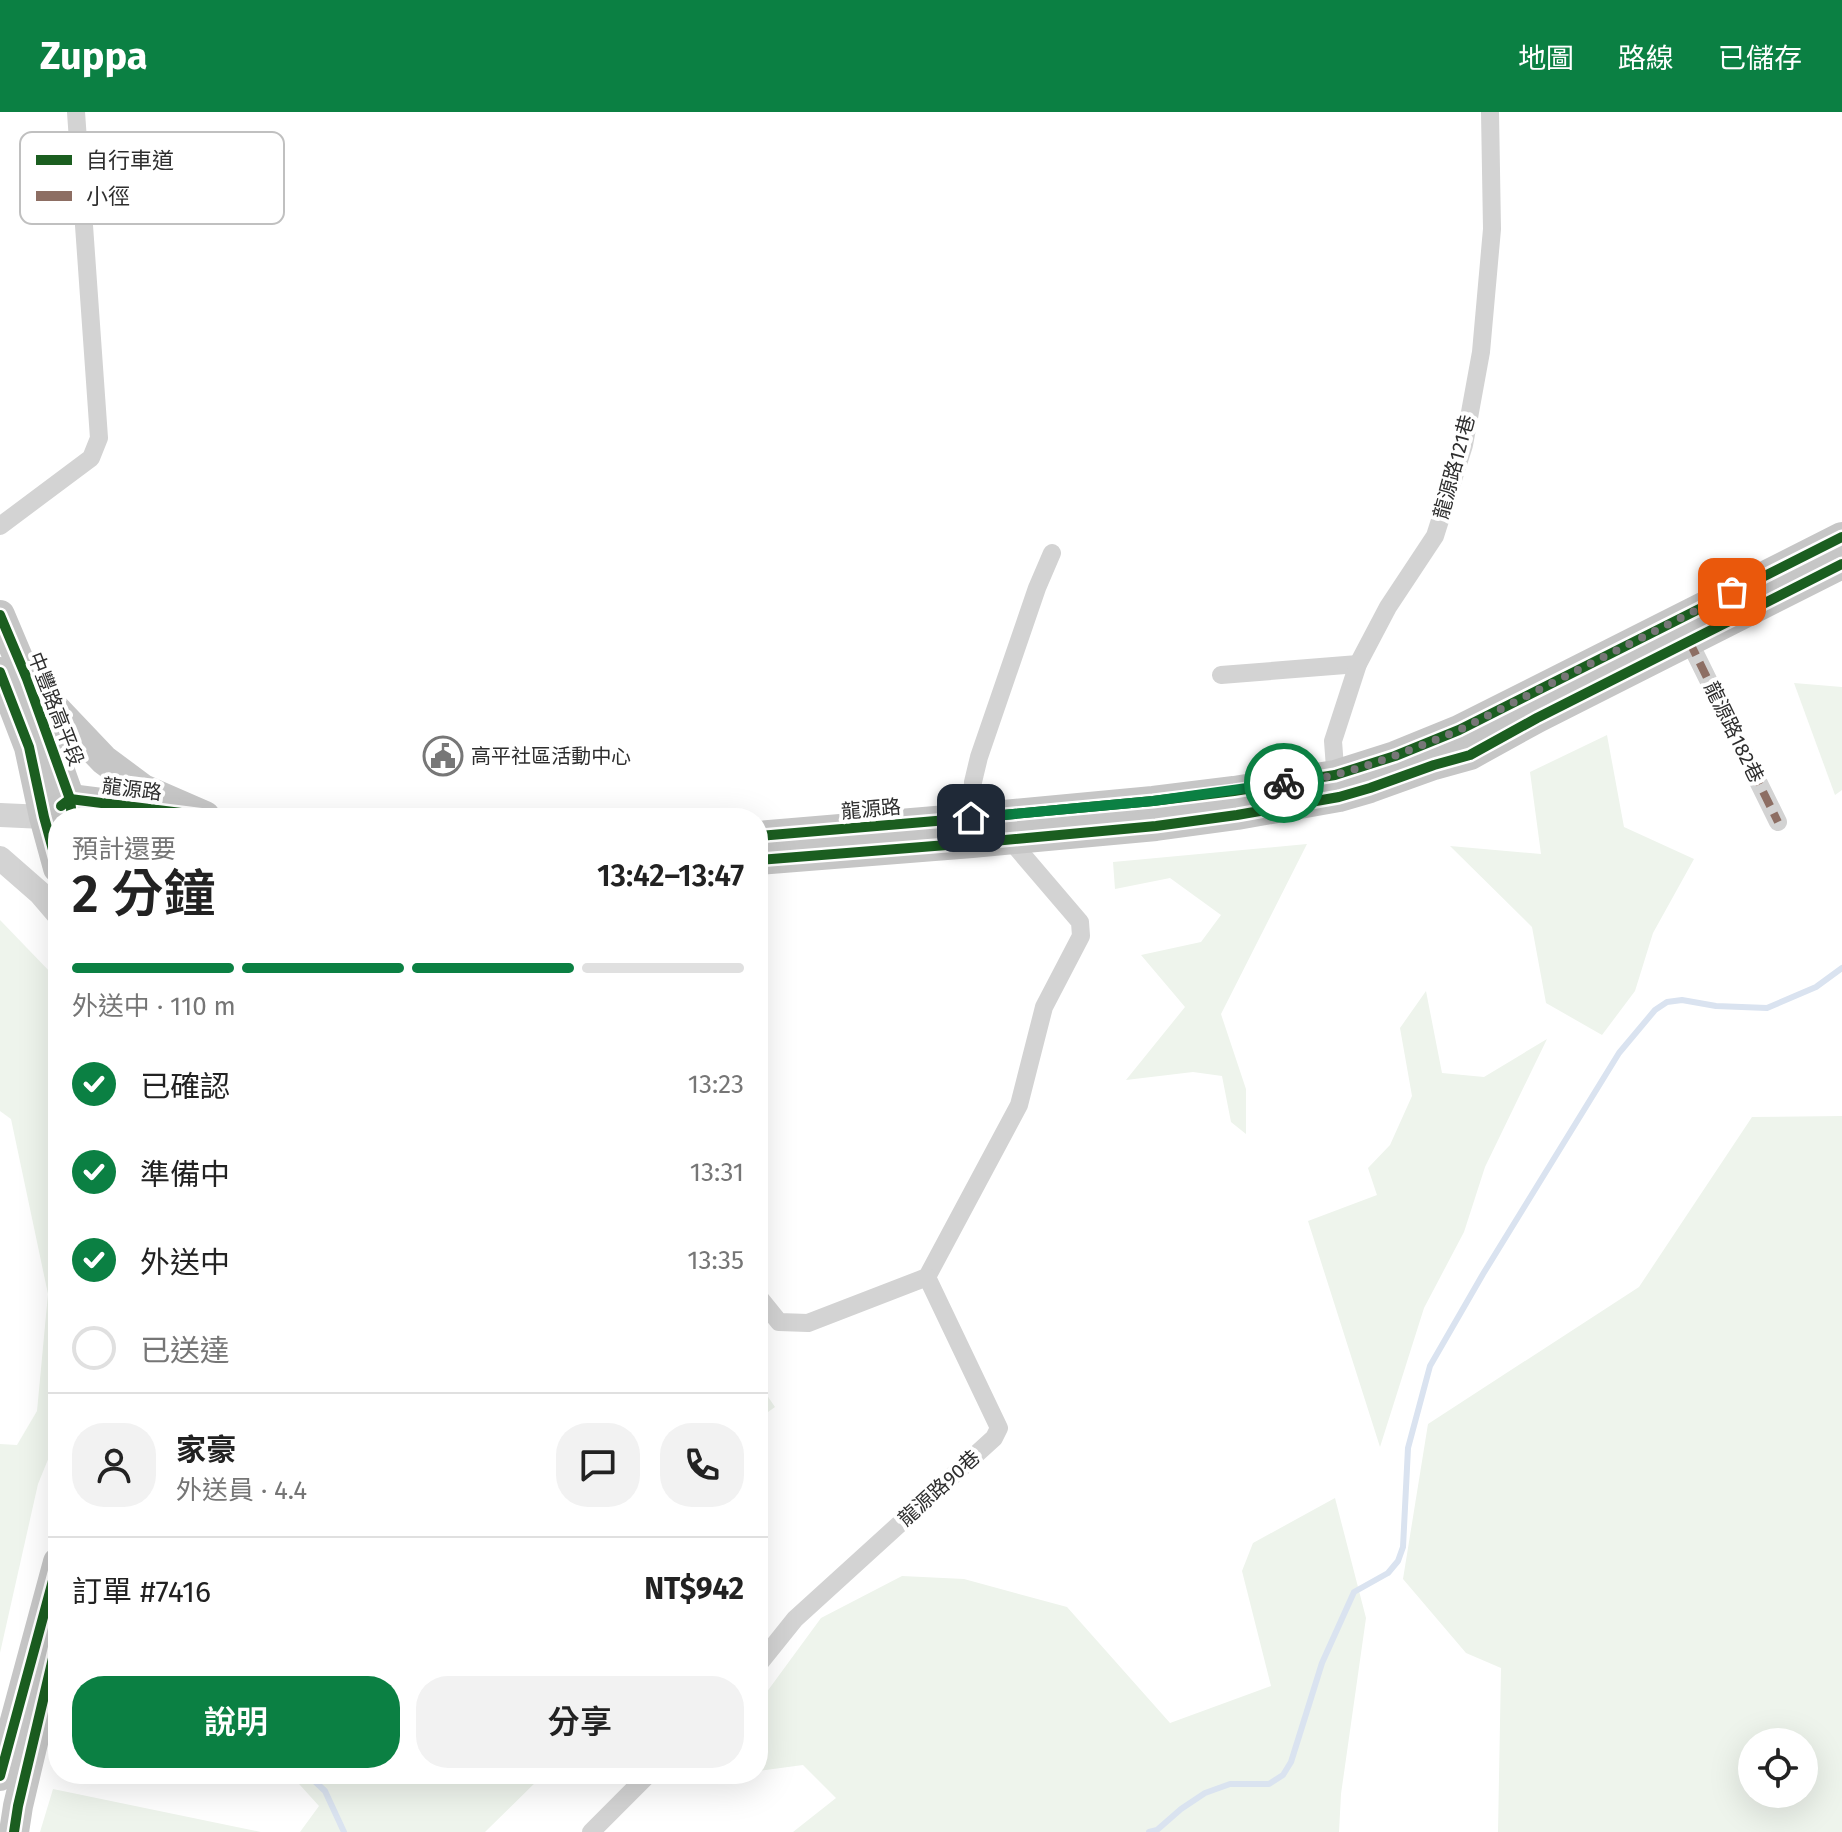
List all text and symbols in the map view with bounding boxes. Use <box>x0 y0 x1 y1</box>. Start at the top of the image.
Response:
text: Zuppa <box>40 33 148 79</box>
text: 地圖 <box>1518 42 1574 75</box>
text: 路線 <box>1618 42 1674 75</box>
text: 已儲存 <box>1718 42 1802 75</box>
legend <box>20 132 284 224</box>
text: 自行車道 <box>86 147 174 174</box>
text: 小徑 <box>86 183 130 210</box>
street label: 龍源路121巷 <box>1429 412 1479 522</box>
pin <box>1698 558 1766 626</box>
icon: bag <box>1710 570 1754 614</box>
street label: 中豐路高平段 <box>23 649 89 769</box>
street label: 龍源路182巷 <box>1699 678 1769 786</box>
public building icon: 高平社區活動中心 <box>422 735 464 777</box>
courier <box>1244 743 1324 823</box>
place label: 高平社區活動中心 <box>471 744 631 768</box>
icon: bike <box>1262 761 1306 805</box>
street label: 龍源路 <box>101 773 163 805</box>
pin <box>937 784 1005 852</box>
street label: 龍源路 <box>840 794 902 824</box>
icon: home <box>949 796 993 840</box>
text: 預計還要 <box>72 834 176 865</box>
text: 13:42–13:47 <box>597 858 744 894</box>
text: 2 分鐘 <box>72 863 215 926</box>
text: 外送中 · 110 m <box>72 991 236 1022</box>
icon: check <box>72 1062 116 1106</box>
text: 已確認 <box>140 1069 230 1105</box>
text: 13:23 <box>688 1069 744 1100</box>
icon: check <box>72 1150 116 1194</box>
text: 準備中 <box>140 1157 230 1193</box>
text: 13:31 <box>690 1157 744 1188</box>
icon: check <box>72 1238 116 1282</box>
text: 外送中 <box>140 1245 230 1281</box>
text: 13:35 <box>687 1245 744 1276</box>
text: 已送達 <box>140 1333 230 1369</box>
button: person <box>72 1423 156 1507</box>
button: chat <box>556 1423 640 1507</box>
button: phone <box>660 1423 744 1507</box>
text: 家豪 <box>176 1432 236 1468</box>
street label: 龍源路90巷 <box>893 1445 985 1531</box>
text: 外送員 · 4.4 <box>176 1475 307 1506</box>
text: NT$942 <box>644 1571 744 1607</box>
text: 訂單 #7416 <box>72 1574 211 1610</box>
button: 說明 <box>72 1676 400 1768</box>
button: 分享 <box>416 1676 744 1768</box>
map controls <box>1738 1728 1818 1808</box>
button: locate <box>1738 1728 1818 1808</box>

